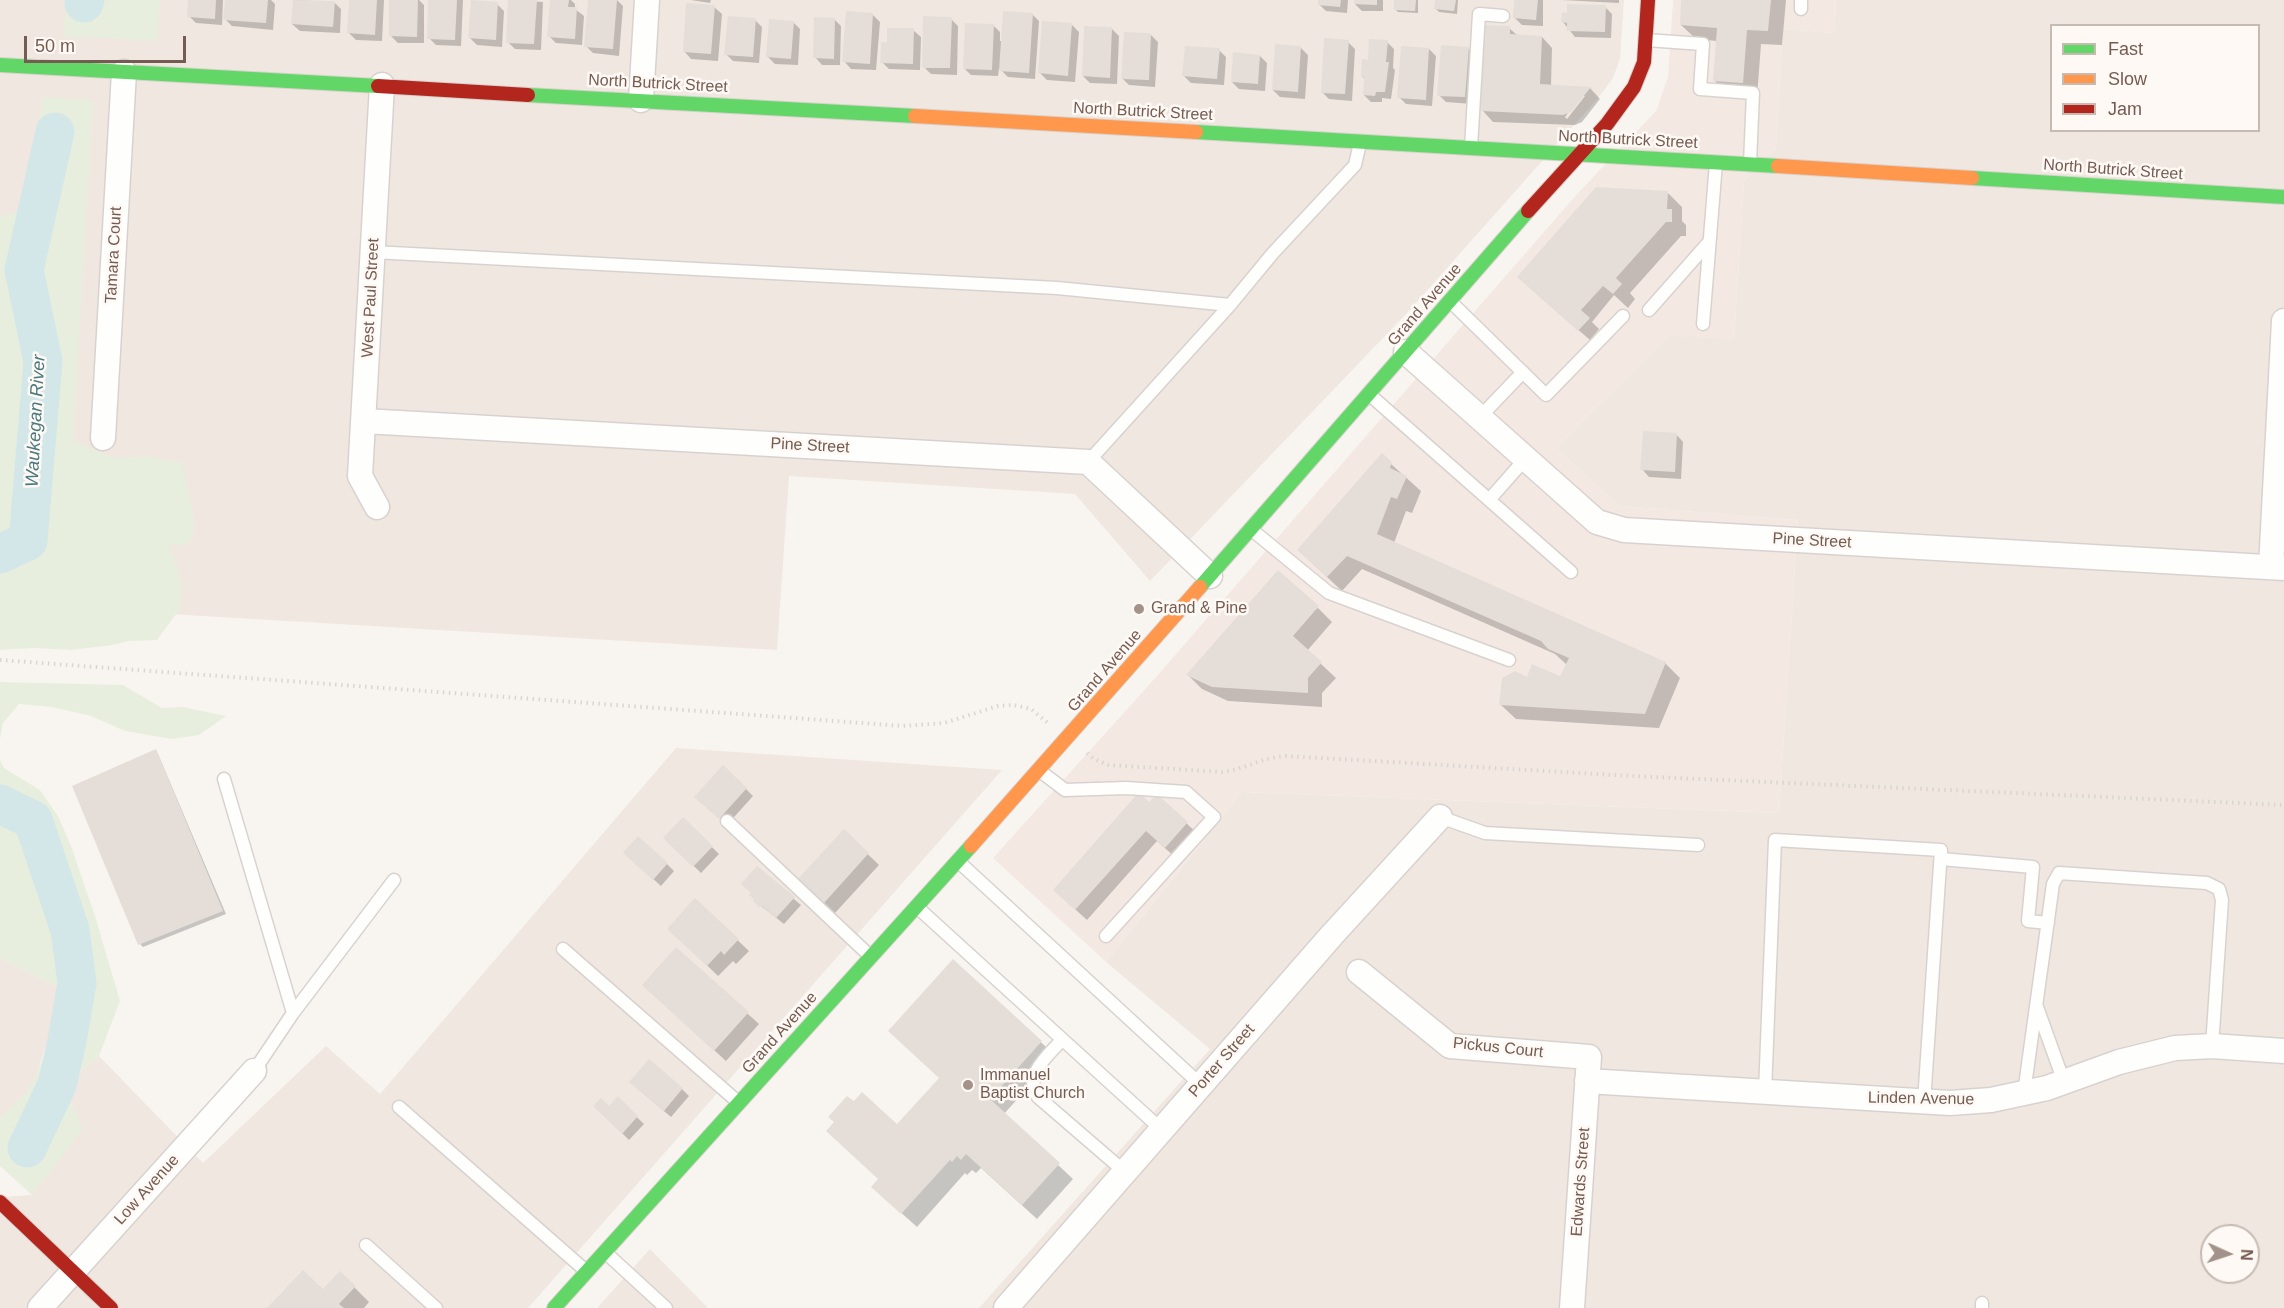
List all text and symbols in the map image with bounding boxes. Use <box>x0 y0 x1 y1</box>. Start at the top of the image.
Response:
scale bar <box>27 24 189 62</box>
legend <box>2050 24 2260 132</box>
text: 50 m <box>35 36 75 56</box>
text: Fast <box>2108 39 2143 59</box>
text: Slow <box>2108 69 2147 89</box>
street label: North Butrick Street <box>588 71 728 97</box>
street label: North Butrick Street <box>1073 99 1213 125</box>
text: Jam <box>2108 99 2142 119</box>
street label: North Butrick Street <box>1558 127 1698 153</box>
street label: North Butrick Street <box>2043 156 2183 184</box>
street label: Tamara Court <box>102 206 126 304</box>
street label: West Paul Street <box>358 238 384 358</box>
street label: Grand Avenue <box>1384 260 1466 350</box>
water label: Waukegan River <box>22 354 50 488</box>
street label: Pine Street <box>770 434 850 458</box>
street label: Pine Street <box>1772 529 1852 553</box>
place label: Grand & Pine <box>1151 599 1247 619</box>
marker: Grand & Pine <box>1132 602 1146 616</box>
street label: Grand Avenue <box>1064 626 1146 716</box>
street label: Grand Avenue <box>738 988 822 1078</box>
street label: Porter Street <box>1185 1020 1259 1102</box>
street label: Pickus Court <box>1452 1034 1544 1062</box>
place label: Immanuel Baptist Church <box>980 1066 1085 1104</box>
marker: Immanuel Baptist Church <box>961 1078 975 1092</box>
street label: Linden Avenue <box>1868 1088 1974 1110</box>
street label: Edwards Street <box>1568 1127 1594 1237</box>
street label: Low Avenue <box>110 1151 184 1229</box>
north arrow <box>2200 1224 2260 1284</box>
text: N <box>2238 1249 2255 1261</box>

